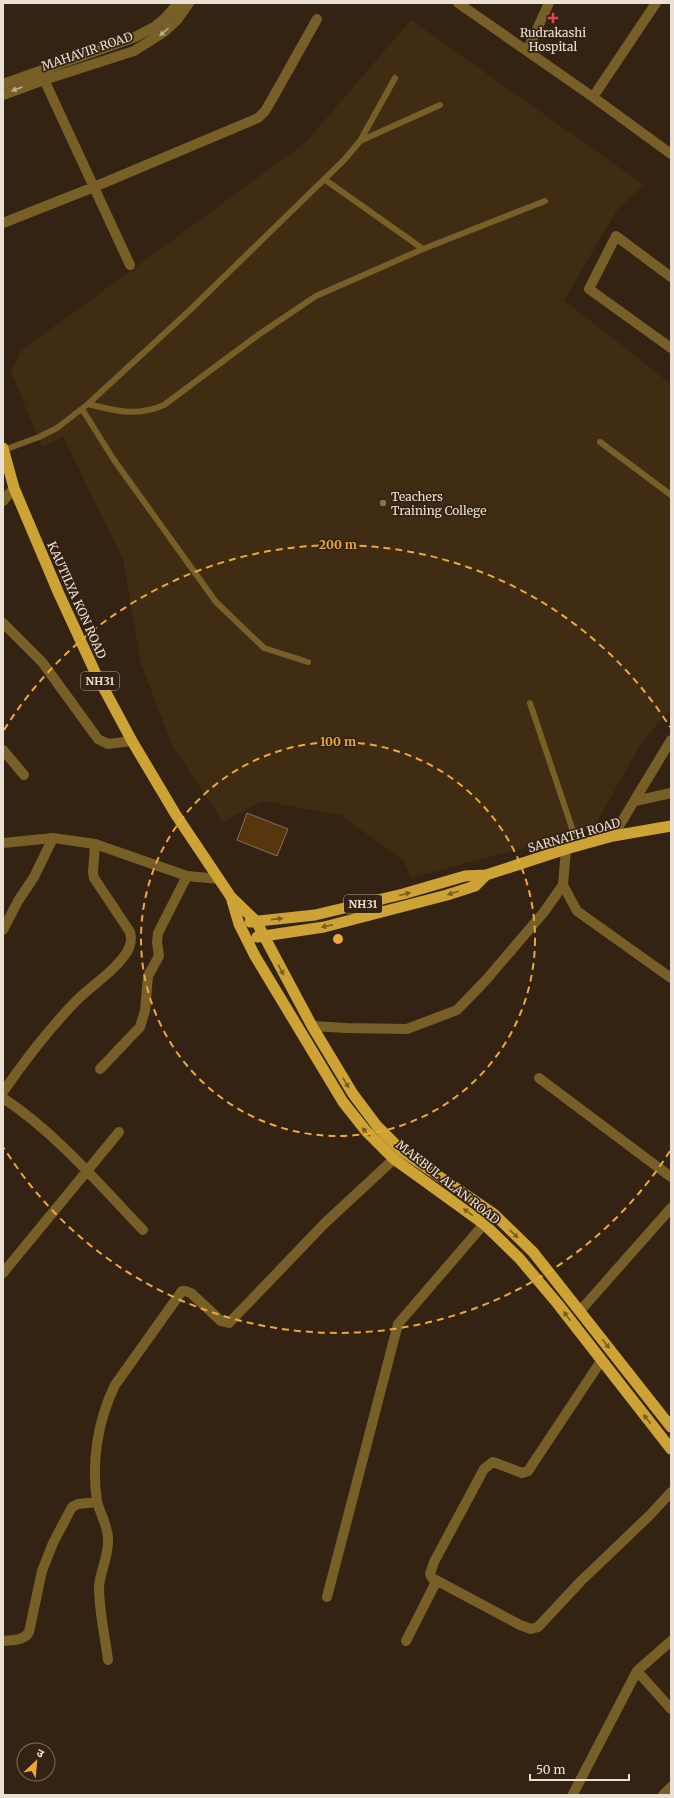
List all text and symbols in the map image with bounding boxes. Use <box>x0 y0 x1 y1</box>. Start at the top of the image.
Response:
marker: Rudrakashi Hospital <box>547 12 559 24</box>
place label: Rudrakashi Hospital <box>520 25 586 54</box>
street label: MAHAVIR ROAD <box>39 28 135 74</box>
one-way arrow <box>158 28 169 37</box>
one-way arrow <box>11 87 23 93</box>
place label: Teachers Training College <box>391 489 486 518</box>
marker: Teachers Training College <box>378 498 388 508</box>
text: 200 m <box>319 537 357 552</box>
street label: KAUTILYA KON ROAD <box>44 539 110 661</box>
road number: NH31 <box>81 672 119 690</box>
text: 100 m <box>320 734 356 749</box>
street label: SARNATH ROAD <box>526 815 622 855</box>
one-way arrow <box>399 891 411 897</box>
one-way arrow <box>446 891 458 897</box>
road number: NH31 <box>344 895 382 913</box>
one-way arrow <box>271 916 283 922</box>
one-way arrow <box>321 923 333 929</box>
centre of rings <box>331 932 345 946</box>
one-way arrow <box>278 964 284 976</box>
one-way arrow <box>343 1077 350 1089</box>
one-way arrow <box>362 1127 371 1137</box>
street label: MAKBUL ALAN ROAD <box>393 1137 503 1227</box>
one-way arrow <box>463 1208 473 1216</box>
one-way arrow <box>509 1229 519 1238</box>
one-way arrow <box>563 1310 571 1321</box>
one-way arrow <box>601 1339 610 1350</box>
one-way arrow <box>643 1413 651 1424</box>
north arrow <box>16 1742 56 1782</box>
text: उ <box>34 1745 47 1761</box>
scale bar <box>530 1756 629 1782</box>
text: 50 m <box>536 1762 565 1777</box>

